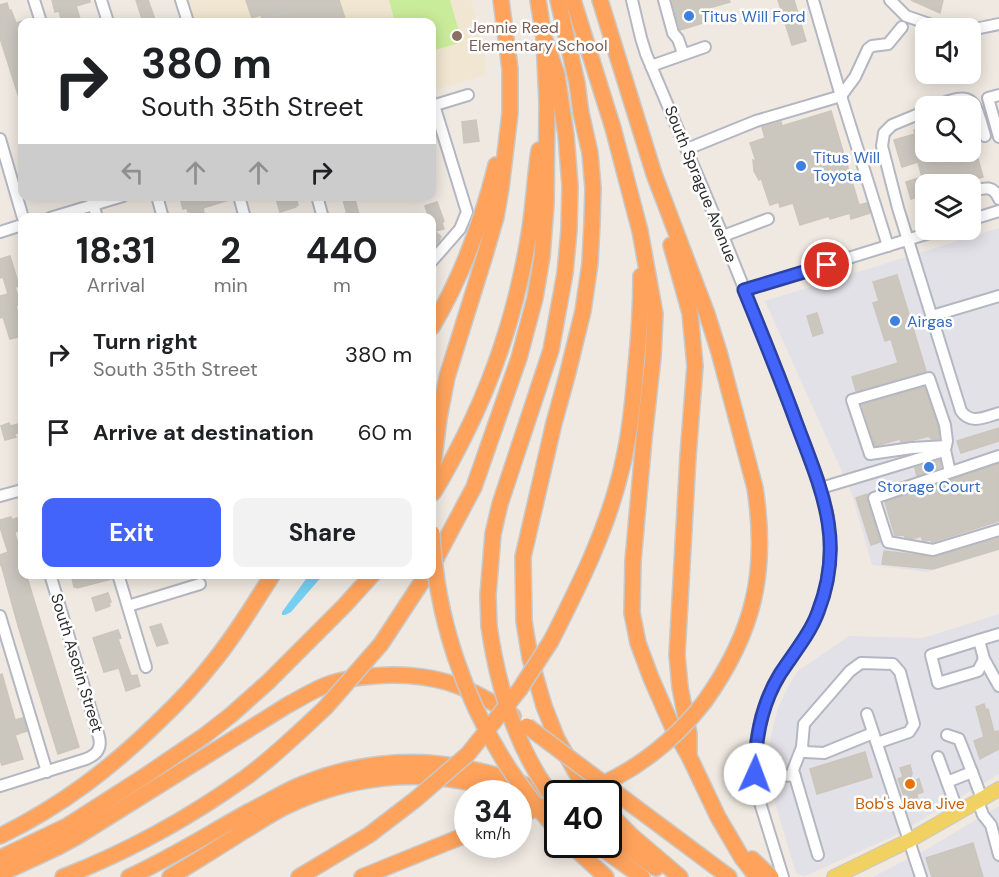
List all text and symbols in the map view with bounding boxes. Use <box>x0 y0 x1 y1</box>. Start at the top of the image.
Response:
place label: Titus Will Ford <box>701 6 806 27</box>
marker: Titus Will Ford <box>682 9 696 23</box>
place label: Jennie Reed Elementary School <box>469 17 607 56</box>
map controls <box>915 18 981 240</box>
button: sound <box>915 18 981 84</box>
marker: Jennie Reed Elementary School <box>450 29 464 43</box>
text: 380 m <box>141 36 272 91</box>
icon: right <box>42 42 120 120</box>
text: South 35th Street <box>141 89 364 124</box>
button: search <box>915 96 981 162</box>
street label: South Sprague Avenue <box>660 102 742 266</box>
place label: Titus Will Toyota <box>813 147 880 186</box>
icon: left <box>116 156 149 189</box>
icon: ahead <box>179 156 212 189</box>
icon: ahead <box>242 156 275 189</box>
icon: right <box>305 156 338 189</box>
marker: Titus Will Toyota <box>794 159 808 173</box>
button: layers <box>915 174 981 240</box>
text: 18:31 <box>76 227 156 274</box>
text: 2 <box>220 227 241 274</box>
text: 440 <box>306 227 378 274</box>
pin <box>801 239 852 290</box>
icon: arrive <box>810 248 843 281</box>
text: Arrival <box>87 272 145 298</box>
text: min <box>214 272 248 298</box>
text: m <box>333 272 351 298</box>
place label: Airgas <box>907 311 953 332</box>
marker: Airgas <box>888 314 902 328</box>
text: Turn right <box>93 327 198 356</box>
icon: right <box>42 338 75 371</box>
text: 380 m <box>345 340 412 369</box>
text: South 35th Street <box>93 356 258 382</box>
icon: arrive <box>42 416 75 449</box>
text: Arrive at destination <box>93 418 314 447</box>
text: 60 m <box>358 418 412 447</box>
marker: Storage Court <box>922 460 936 474</box>
place label: Storage Court <box>877 476 981 497</box>
button: Exit <box>42 498 221 567</box>
button: Share <box>233 498 412 567</box>
street label: South Asotin Street <box>46 591 108 735</box>
position arrow <box>723 742 787 806</box>
marker: Bob's Java Jive <box>903 777 917 791</box>
speed limit sign: 40 <box>544 780 622 858</box>
text: 34 <box>474 792 512 831</box>
place label: Bob's Java Jive <box>855 793 965 814</box>
text: km/h <box>475 824 511 844</box>

